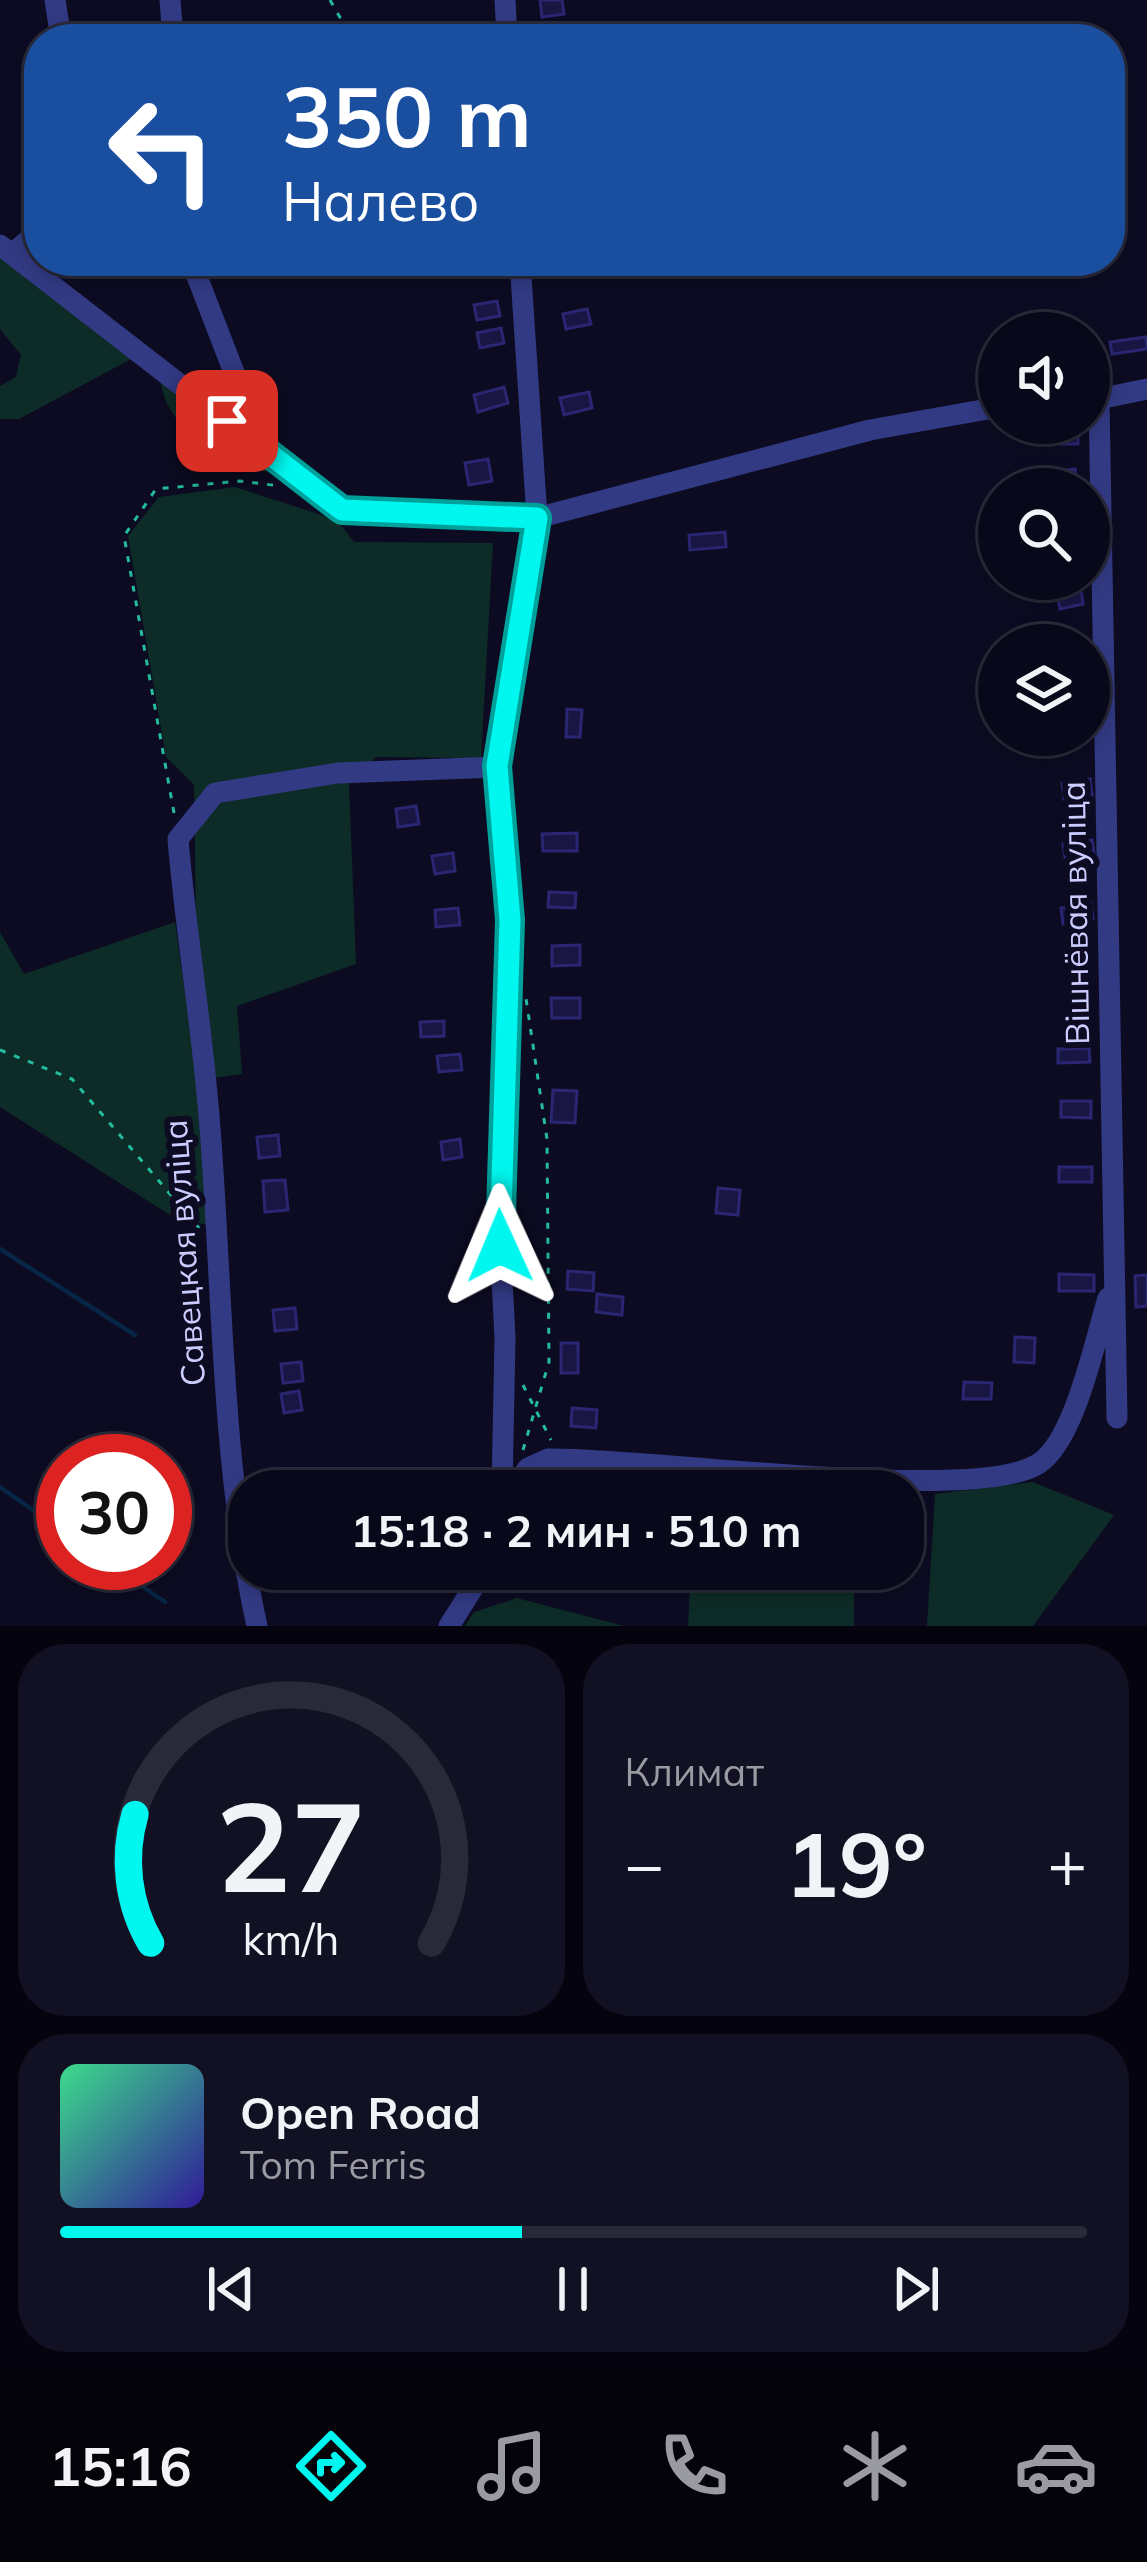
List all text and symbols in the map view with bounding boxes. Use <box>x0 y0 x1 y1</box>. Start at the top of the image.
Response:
text: 350 m <box>282 63 532 168</box>
icon: left <box>84 72 240 228</box>
text: Налево <box>282 167 479 235</box>
map controls <box>978 312 1110 756</box>
button: sound <box>978 312 1110 444</box>
pin <box>176 370 278 472</box>
icon: arrive <box>194 388 260 454</box>
button: search <box>978 468 1110 600</box>
button: layers <box>978 624 1110 756</box>
street label: Вішнёвая вуліца <box>1052 781 1097 1045</box>
street label: Савецкая вуліца <box>154 1118 213 1388</box>
position arrow <box>437 1183 563 1309</box>
speed limit sign: 30 <box>36 1434 192 1590</box>
text: 15:18 · 2 мин · 510 m <box>350 1502 802 1558</box>
text: Климат <box>625 1747 764 1796</box>
text: 27 <box>216 1767 366 1923</box>
text: 19° <box>785 1807 927 1920</box>
text: − <box>625 1822 664 1905</box>
text: + <box>1047 1822 1087 1905</box>
text: km/h <box>243 1912 340 1966</box>
text: Open Road <box>240 2084 481 2140</box>
text: Tom Ferris <box>240 2140 427 2189</box>
icon: previous <box>198 2256 264 2322</box>
icon: pause <box>540 2256 606 2322</box>
icon: next <box>883 2256 949 2322</box>
icon: directions <box>289 2424 373 2508</box>
icon: music <box>470 2424 554 2508</box>
icon: phone <box>652 2424 736 2508</box>
icon: climate <box>833 2424 917 2508</box>
icon: car <box>1014 2424 1098 2508</box>
text: 15:16 <box>49 2432 192 2500</box>

